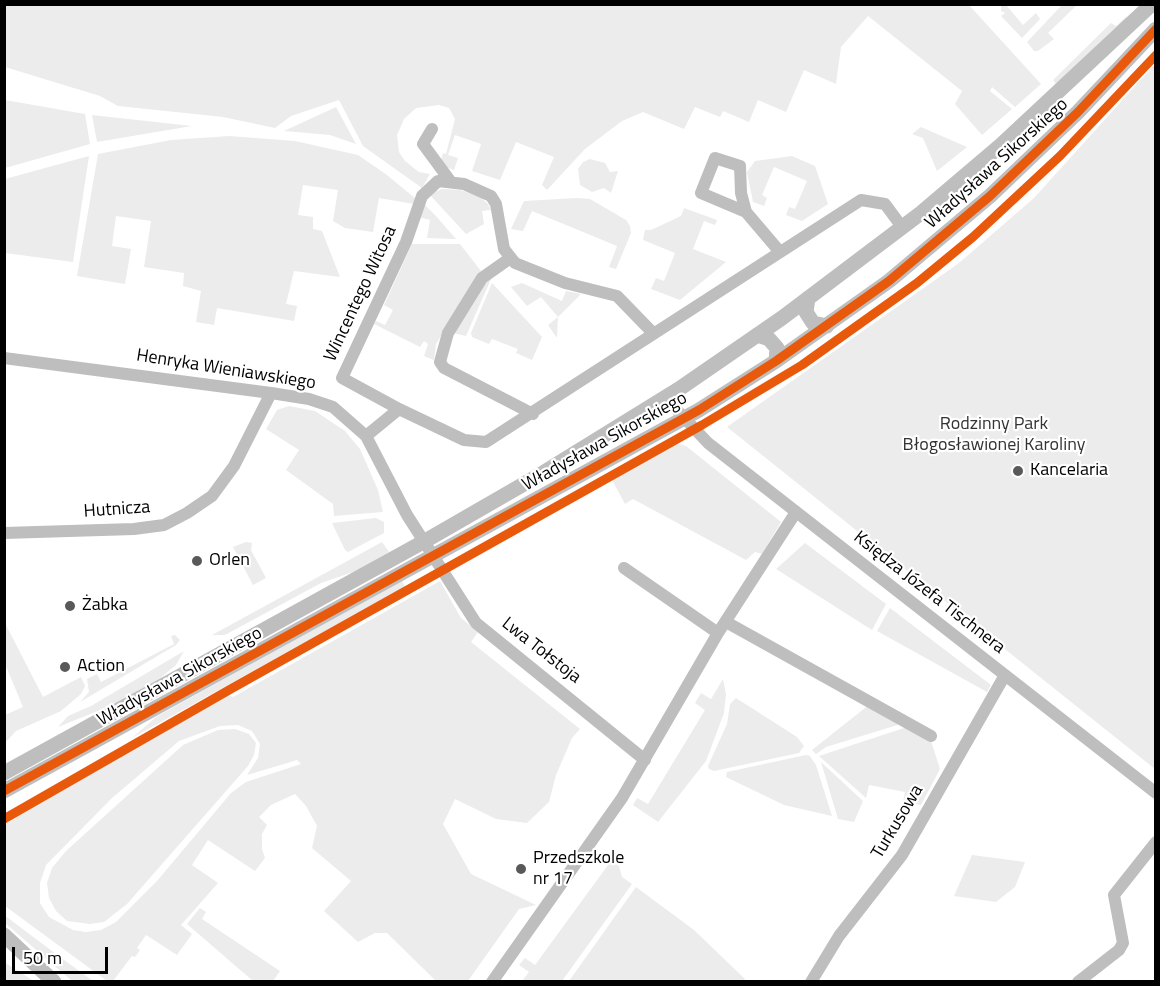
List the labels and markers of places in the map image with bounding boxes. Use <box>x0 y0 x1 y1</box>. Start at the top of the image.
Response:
place label: Kancelaria <box>1030 460 1108 482</box>
marker: Kancelaria <box>1011 464 1025 478</box>
place label: Orlen <box>209 550 250 572</box>
marker: Orlen <box>190 554 204 568</box>
place label: Żabka <box>82 595 128 617</box>
marker: Żabka <box>63 599 77 613</box>
place label: Action <box>77 656 125 678</box>
marker: Action <box>58 660 72 674</box>
place label: Przedszkole nr 17 <box>533 848 624 890</box>
marker: Przedszkole nr 17 <box>514 862 528 876</box>

